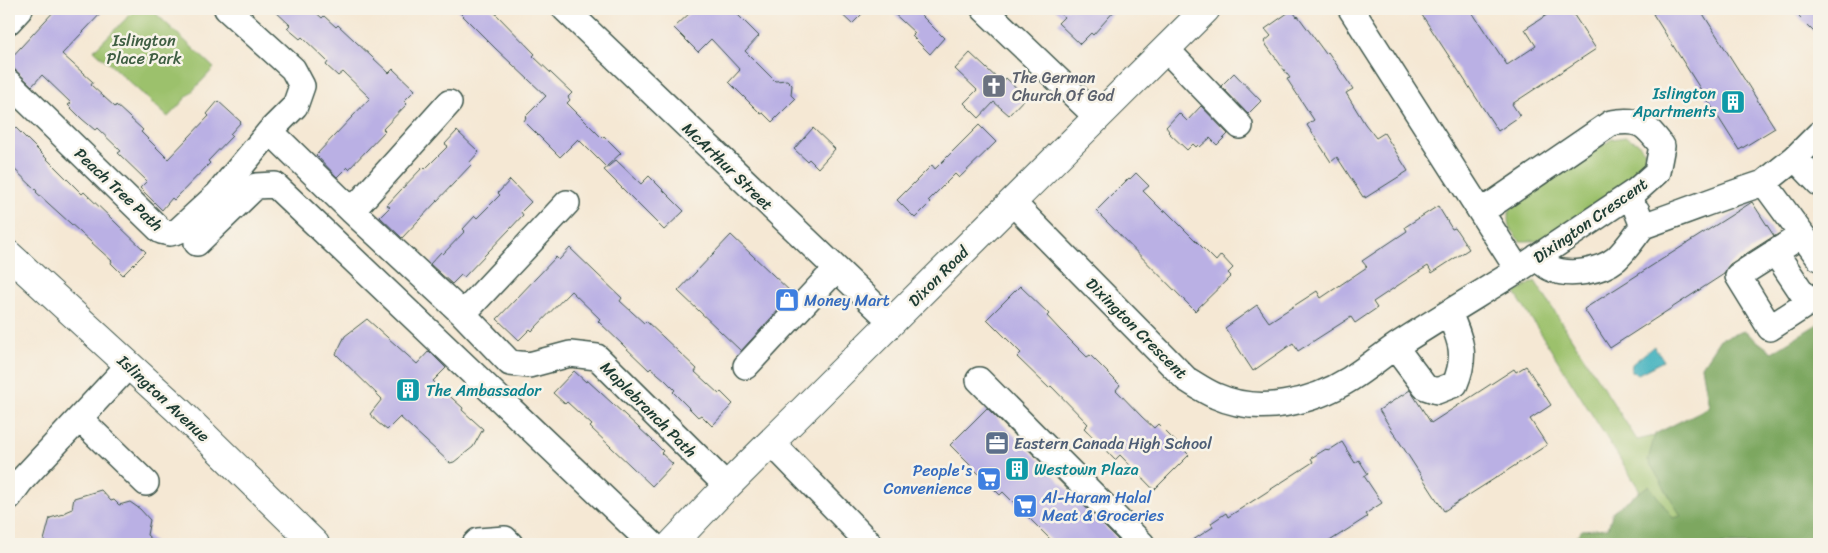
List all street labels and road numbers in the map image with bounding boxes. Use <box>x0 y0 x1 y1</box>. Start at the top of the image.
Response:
street label: McArthur Street <box>675 115 780 218</box>
street label: Peach Tree Path <box>67 140 170 239</box>
street label: Dixington Crescent <box>1527 170 1654 271</box>
street label: Dixon Road <box>901 238 977 314</box>
street label: Dixington Crescent <box>1079 270 1195 386</box>
street label: Islington Avenue <box>110 347 217 449</box>
street label: Maplebranch Path <box>593 354 704 465</box>

